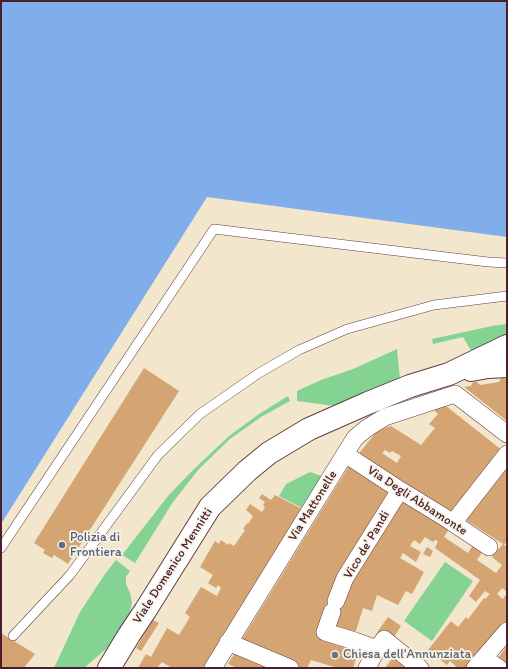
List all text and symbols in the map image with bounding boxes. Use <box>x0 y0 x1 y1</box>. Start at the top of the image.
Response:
street label: Via Degli Abbamonte <box>364 463 470 539</box>
street label: Via Mattonelle <box>285 468 341 544</box>
street label: Viale Domenico Mennitti <box>130 505 216 627</box>
street label: Vico de' Pandi <box>341 508 393 582</box>
place label: Polizia di Frontiera <box>70 530 122 561</box>
marker: Polizia di Frontiera <box>57 540 67 550</box>
place label: Chiesa dell'Annunziata <box>343 647 471 663</box>
marker: Chiesa dell'Annunziata <box>330 650 340 660</box>

